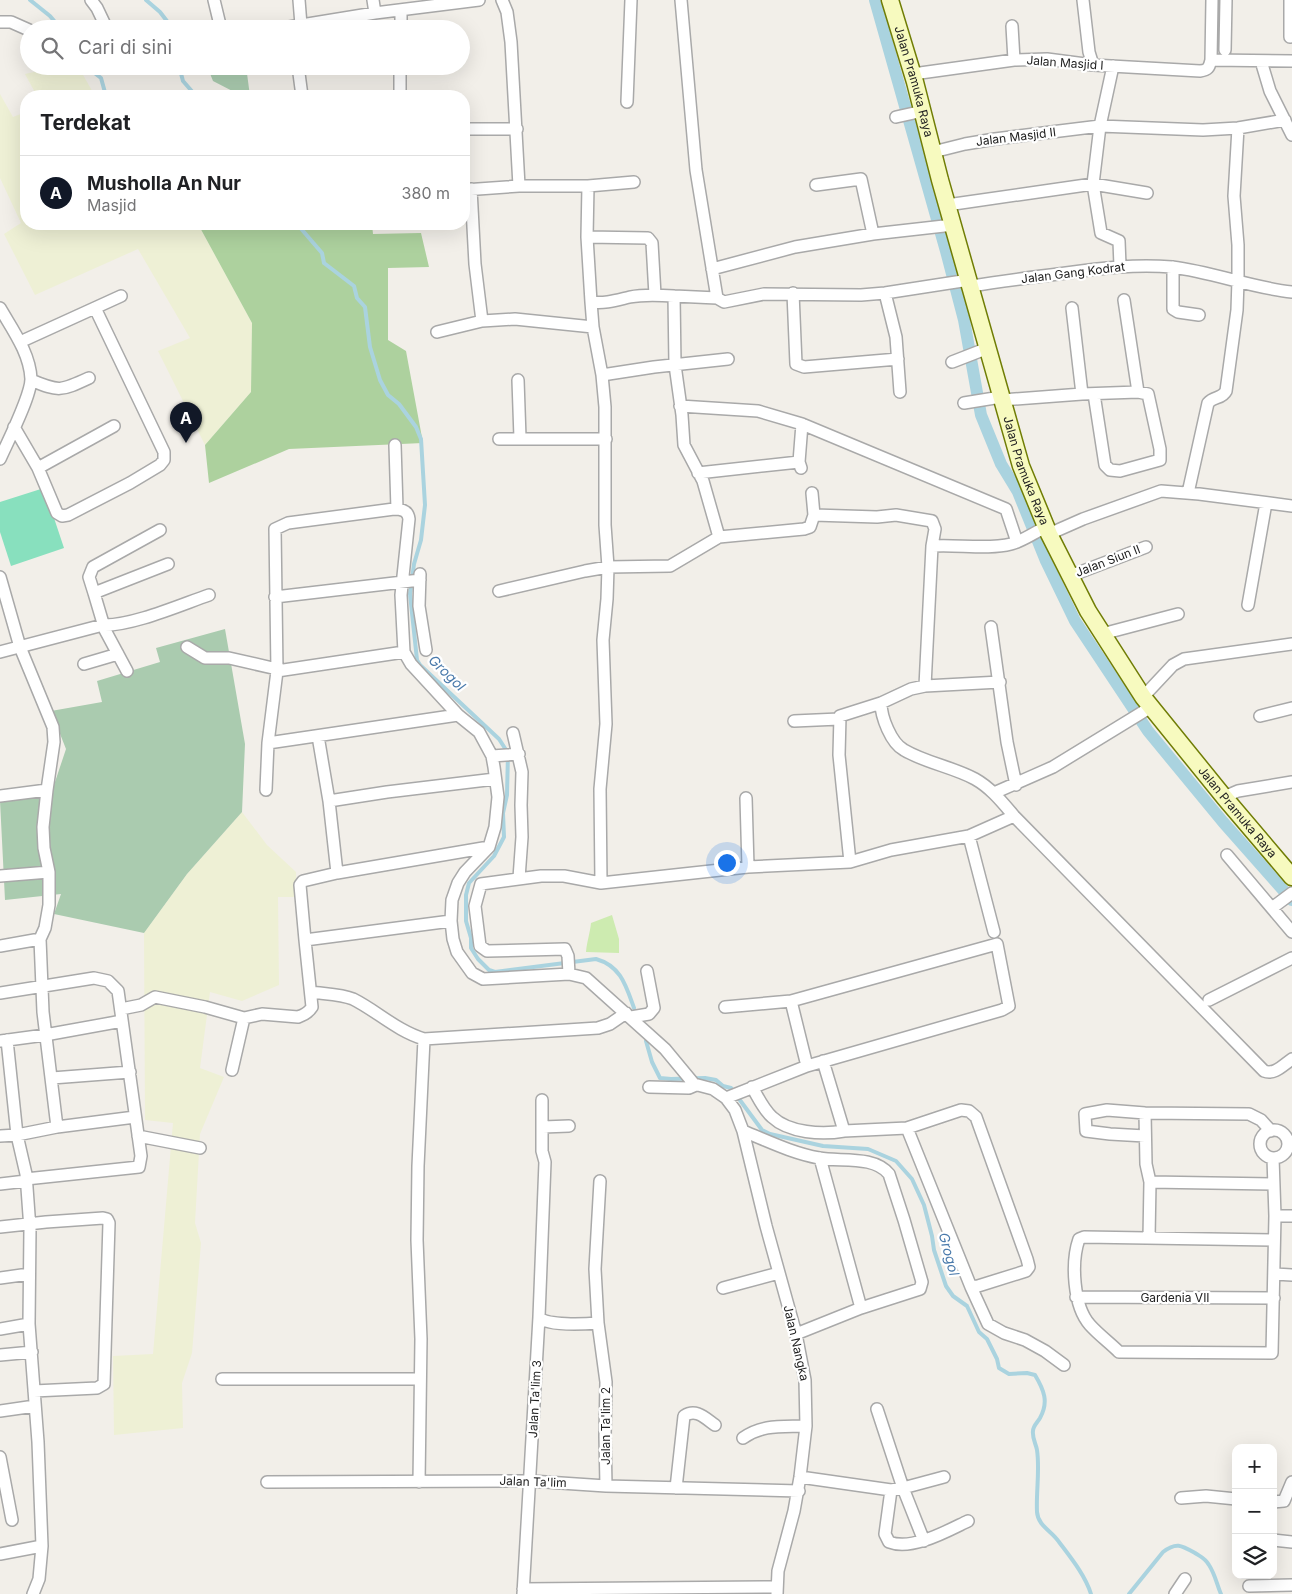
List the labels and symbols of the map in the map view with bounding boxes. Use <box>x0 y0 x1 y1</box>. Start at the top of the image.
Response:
street label: Jalan Pramuka Raya <box>891 24 937 139</box>
street label: Jalan Masjid I <box>1026 52 1104 73</box>
street label: Jalan Masjid II <box>975 124 1057 149</box>
street label: Jalan Gang Kodrat <box>1020 259 1126 286</box>
pin: A <box>170 402 202 443</box>
street label: Jalan Pramuka Raya <box>1000 414 1052 527</box>
street label: Jalan Siun II <box>1073 541 1142 580</box>
water label: Grogol <box>426 651 470 695</box>
street label: Jalan Pramuka Raya <box>1195 763 1280 861</box>
your location <box>714 850 740 876</box>
water label: Grogol <box>936 1230 964 1278</box>
street label: Gardenia VII <box>1140 1290 1210 1305</box>
street label: Jalan Nangka <box>780 1304 812 1382</box>
street label: Jalan Ta'lim 3 <box>525 1360 544 1438</box>
street label: Jalan Ta'lim 2 <box>598 1387 613 1465</box>
street label: Jalan Ta'lim <box>499 1473 567 1490</box>

